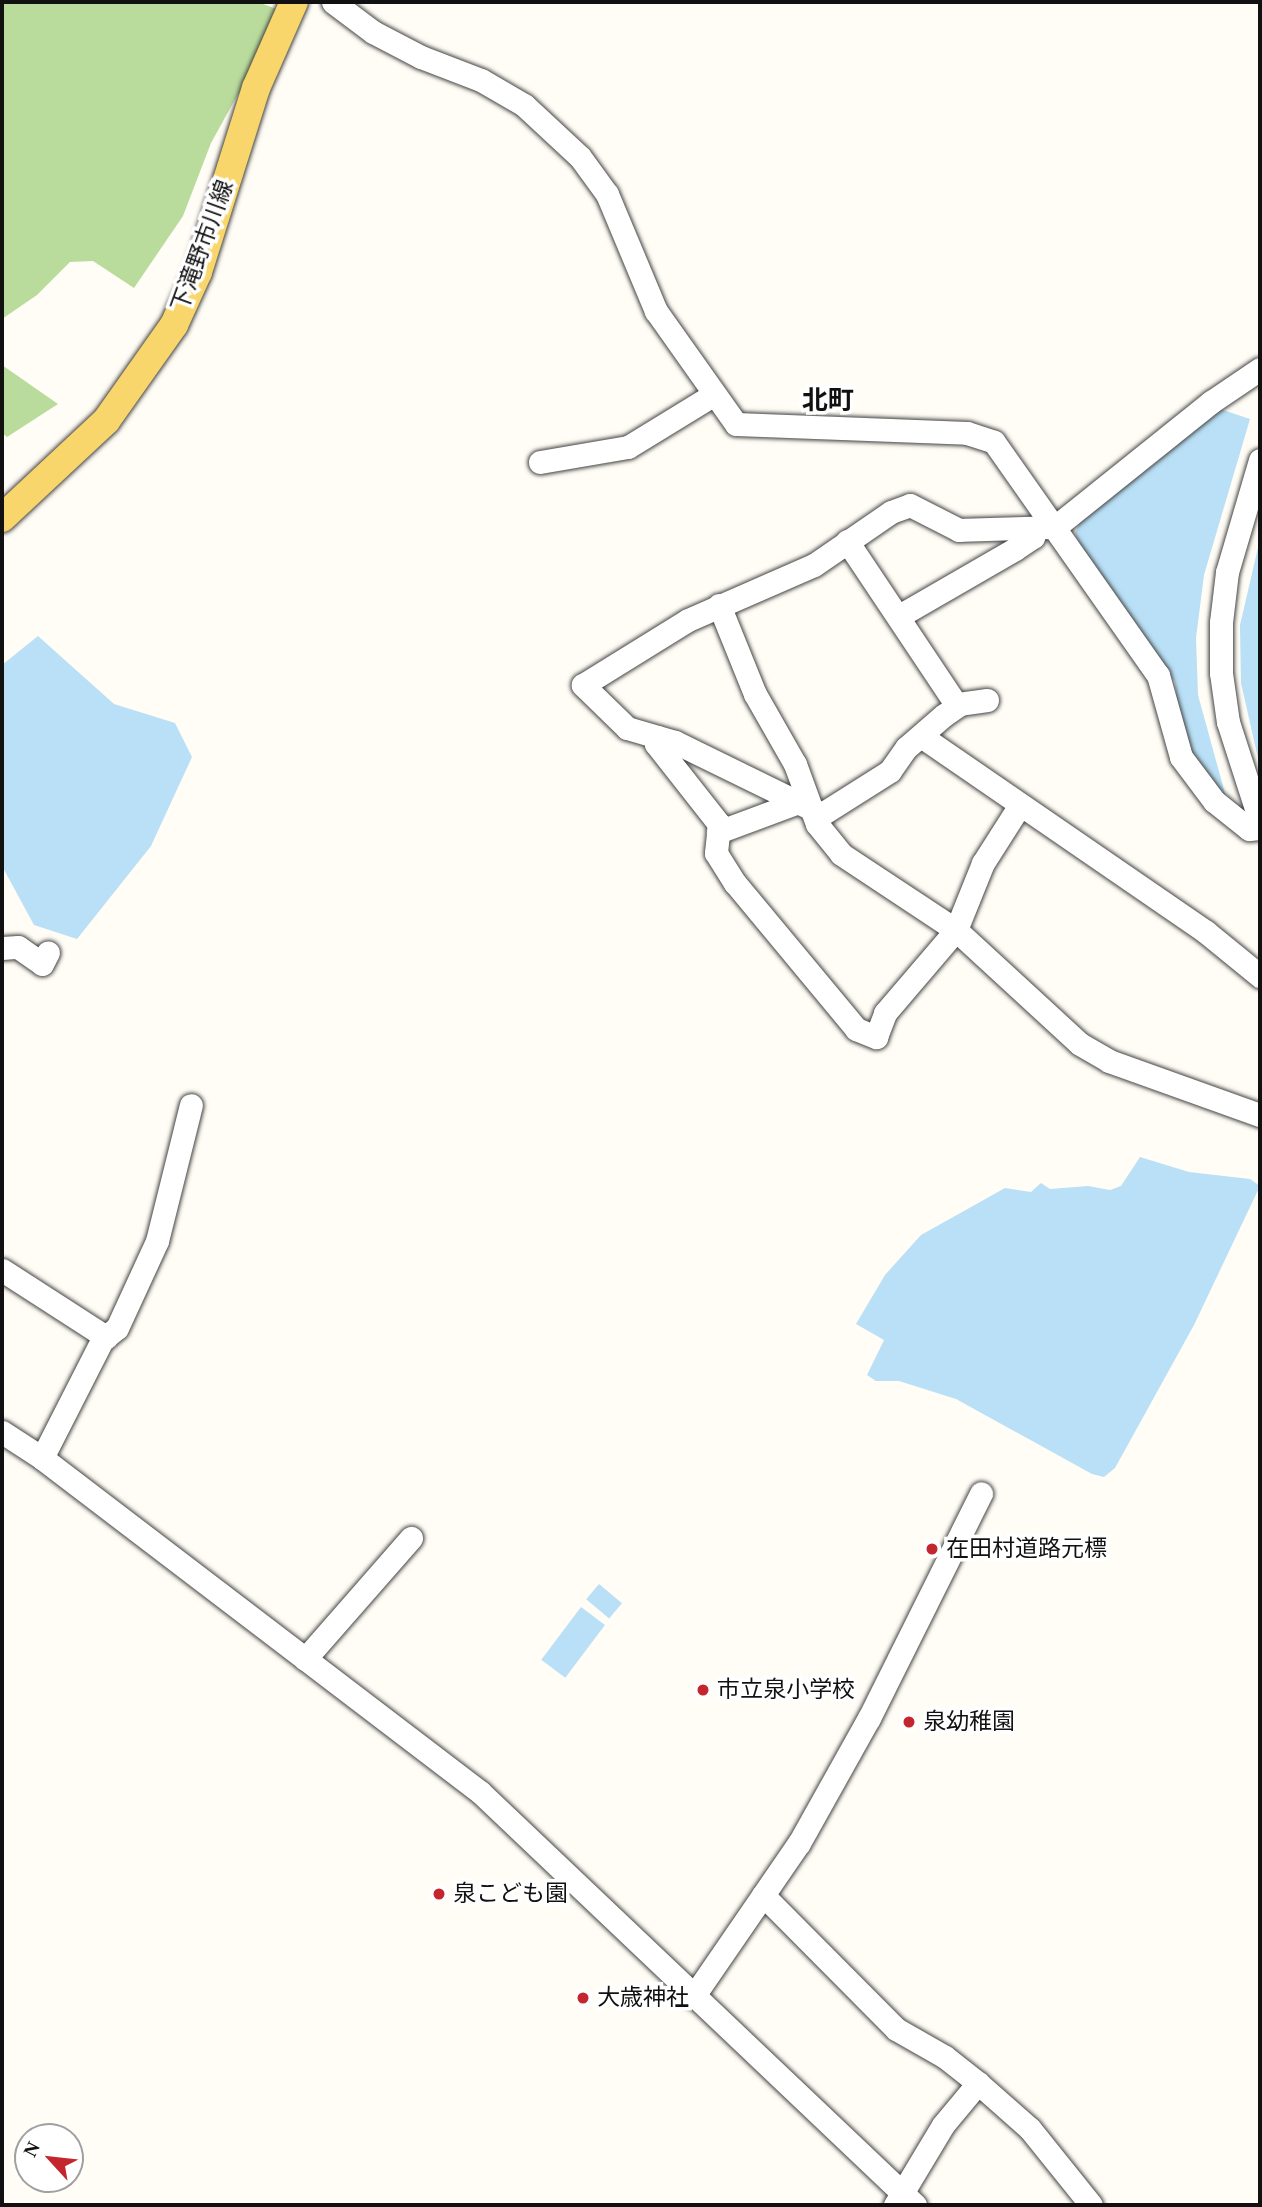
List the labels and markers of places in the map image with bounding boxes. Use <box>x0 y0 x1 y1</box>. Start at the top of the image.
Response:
place label: 在田村道路元標 <box>946 1535 1107 1563</box>
marker: 在田村道路元標 <box>924 1541 940 1557</box>
place label: 市立泉小学校 <box>717 1676 855 1704</box>
marker: 市立泉小学校 <box>695 1682 711 1698</box>
place label: 泉幼稚園 <box>923 1708 1015 1736</box>
marker: 泉幼稚園 <box>901 1714 917 1730</box>
place label: 泉こども園 <box>453 1880 568 1908</box>
marker: 泉こども園 <box>431 1886 447 1902</box>
place label: 大歳神社 <box>597 1984 689 2012</box>
marker: 大歳神社 <box>575 1990 591 2006</box>

